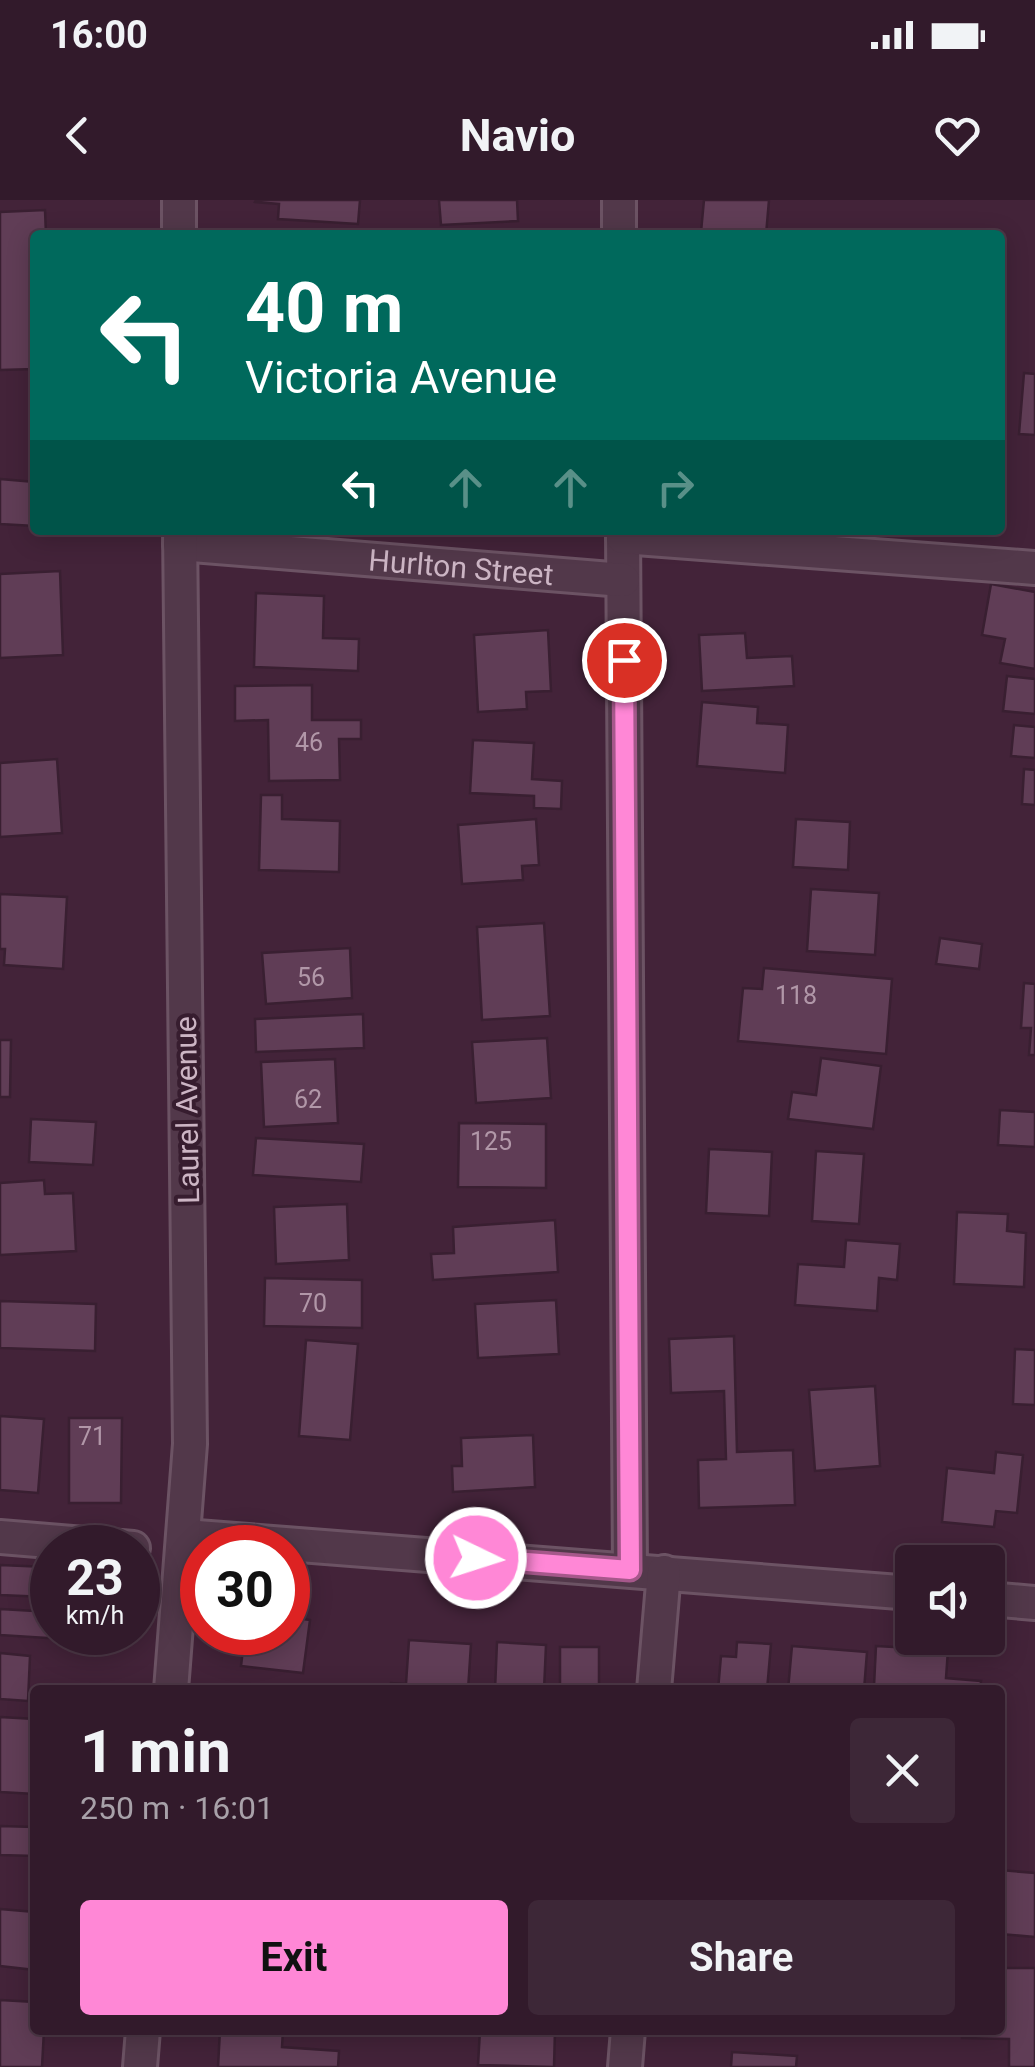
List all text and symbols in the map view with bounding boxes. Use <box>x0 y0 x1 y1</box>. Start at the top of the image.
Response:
text: 16:00 <box>50 13 148 57</box>
icon: back <box>50 108 105 163</box>
icon: heart <box>930 108 985 163</box>
text: Navio <box>460 109 575 162</box>
text: 40 m <box>245 267 403 349</box>
icon: left <box>80 270 210 400</box>
text: Victoria Avenue <box>245 351 557 404</box>
icon: left <box>333 460 388 515</box>
icon: ahead <box>438 460 493 515</box>
icon: ahead <box>543 460 598 515</box>
icon: right <box>648 460 703 515</box>
street label: Hurlton Street <box>367 542 555 592</box>
pin <box>582 618 667 703</box>
icon: arrive <box>597 633 652 688</box>
house number: 46 <box>295 728 323 757</box>
house number: 56 <box>297 963 325 992</box>
house number: 118 <box>775 981 817 1010</box>
street label: Laurel Avenue <box>168 1016 206 1204</box>
house number: 62 <box>294 1085 322 1114</box>
house number: 125 <box>470 1127 512 1156</box>
house number: 70 <box>299 1289 327 1318</box>
house number: 71 <box>78 1422 106 1451</box>
position arrow <box>424 1506 528 1610</box>
speed limit sign: 30 <box>180 1525 310 1655</box>
map controls <box>895 1545 1005 1655</box>
button: sound <box>895 1545 1005 1655</box>
text: 23 <box>66 1549 124 1607</box>
text: km/h <box>66 1601 124 1630</box>
text: 1 min <box>80 1716 231 1787</box>
button: close <box>850 1718 955 1823</box>
text: 250 m · 16:01 <box>80 1789 274 1827</box>
button: Exit <box>80 1900 508 2015</box>
button: Share <box>528 1900 955 2015</box>

